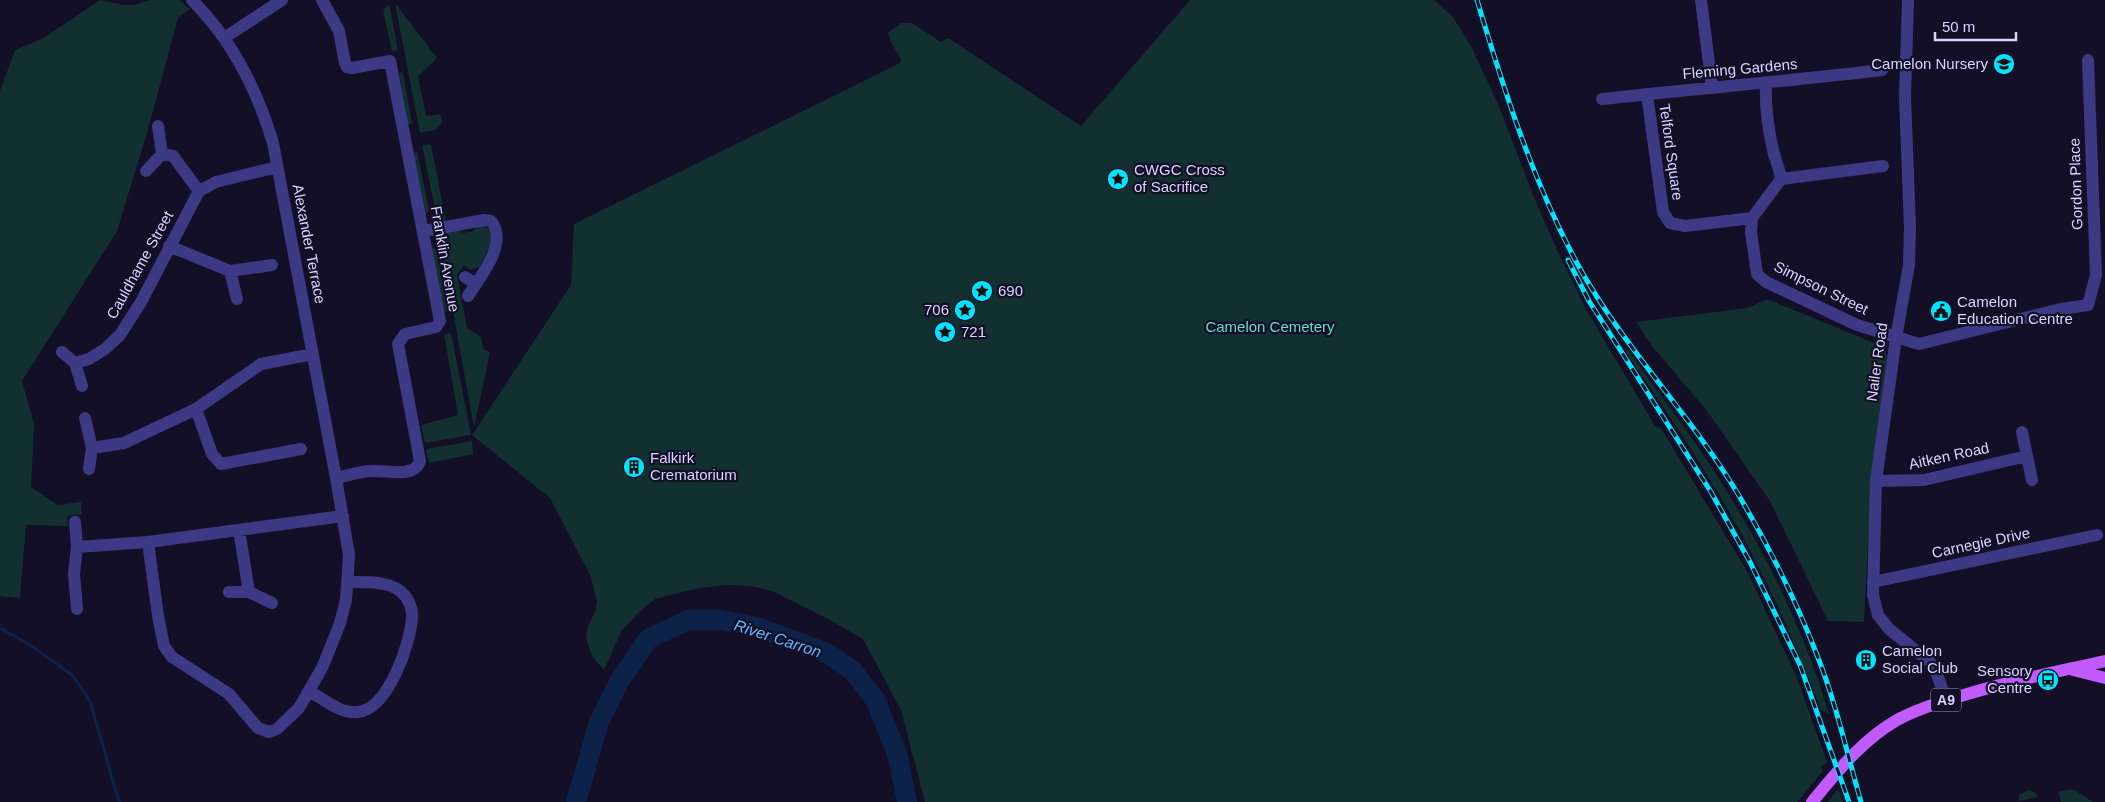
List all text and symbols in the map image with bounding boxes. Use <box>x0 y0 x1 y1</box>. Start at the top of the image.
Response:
scale bar <box>1935 10 2016 42</box>
text: 50 m <box>1942 18 1975 35</box>
school or university icon: Camelon Nursery <box>1992 52 2016 76</box>
street label: Fleming Gardens <box>1682 55 1798 82</box>
place label: Camelon Nursery <box>1871 55 1988 72</box>
street label: Telford Square <box>1656 102 1687 201</box>
street label: Gordon Place <box>2065 138 2086 230</box>
place label: CWGC Cross of Sacrifice <box>1134 161 1225 195</box>
place icon: CWGC Cross of Sacrifice <box>1106 167 1130 191</box>
street label: Alexander Terrace <box>290 183 329 305</box>
street label: Franklin Avenue <box>428 205 463 313</box>
street label: Cauldhame Street <box>103 207 177 322</box>
street label: Simpson Street <box>1771 257 1872 318</box>
place icon: 690 <box>970 279 994 303</box>
place label: 690 <box>998 282 1023 299</box>
place label: Camelon Education Centre <box>1957 293 2073 327</box>
place icon: 706 <box>953 298 977 322</box>
public building icon: Camelon Education Centre <box>1929 299 1953 323</box>
place label: 706 <box>924 301 949 318</box>
park label: Camelon Cemetery <box>1205 318 1335 335</box>
place icon: 721 <box>933 320 957 344</box>
street label: Nailer Road <box>1863 322 1890 402</box>
place label: 721 <box>961 323 986 340</box>
street label: Aitken Road <box>1907 439 1991 472</box>
place label: Falkirk Crematorium <box>650 449 737 483</box>
building icon: Falkirk Crematorium <box>622 455 646 479</box>
street label: Carnegie Drive <box>1930 524 2032 561</box>
water label: River Carron <box>732 616 824 661</box>
place label: Camelon Social Club <box>1882 642 1958 676</box>
building icon: Camelon Social Club <box>1854 648 1878 672</box>
place label: Sensory Centre <box>1977 662 2032 696</box>
bus stop icon: Sensory Centre <box>2036 668 2060 692</box>
road number: A9 <box>1931 688 1961 712</box>

